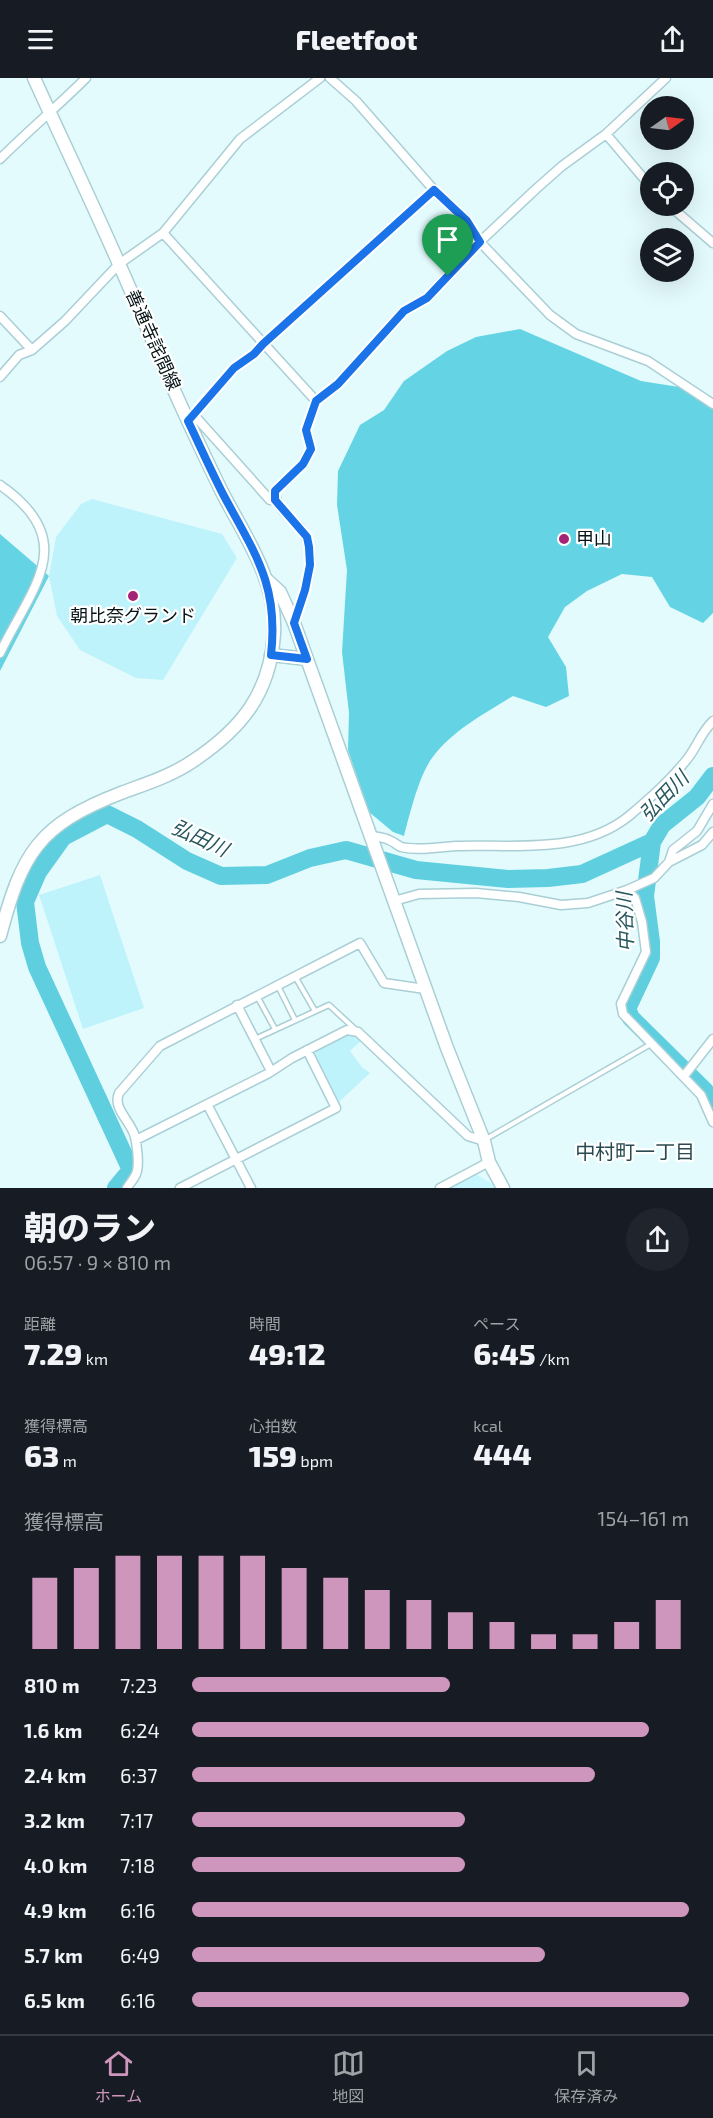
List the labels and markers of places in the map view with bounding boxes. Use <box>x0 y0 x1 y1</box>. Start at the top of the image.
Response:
pin <box>422 214 473 276</box>
place label: 甲山 <box>576 527 612 549</box>
marker: 甲山 <box>557 532 571 546</box>
marker: 朝比奈グランド <box>126 589 140 603</box>
place label: 朝比奈グランド <box>70 604 196 626</box>

